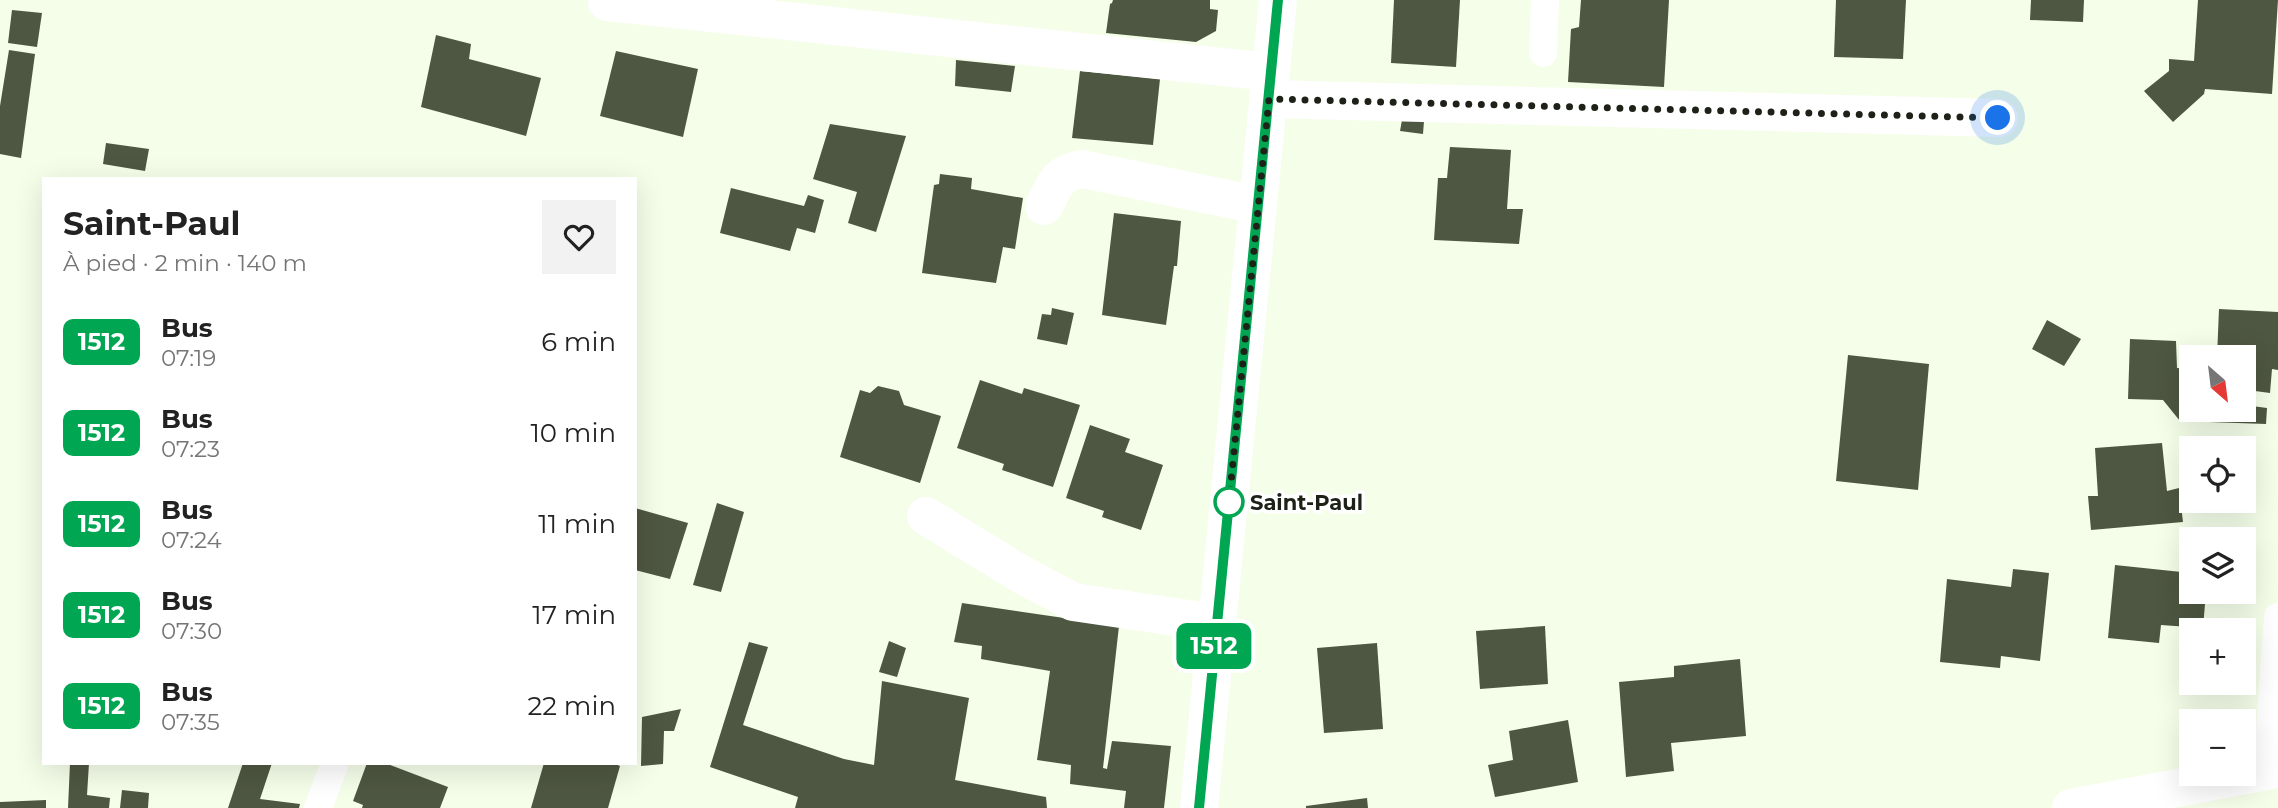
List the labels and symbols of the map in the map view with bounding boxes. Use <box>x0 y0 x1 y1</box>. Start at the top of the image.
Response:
your location <box>1980 100 2015 135</box>
north arrow <box>2179 345 2256 422</box>
marker: Saint-Paul <box>1214 487 1244 517</box>
place label: Saint-Paul <box>1250 490 1363 515</box>
line badge: 1512 <box>1165 623 1263 669</box>

